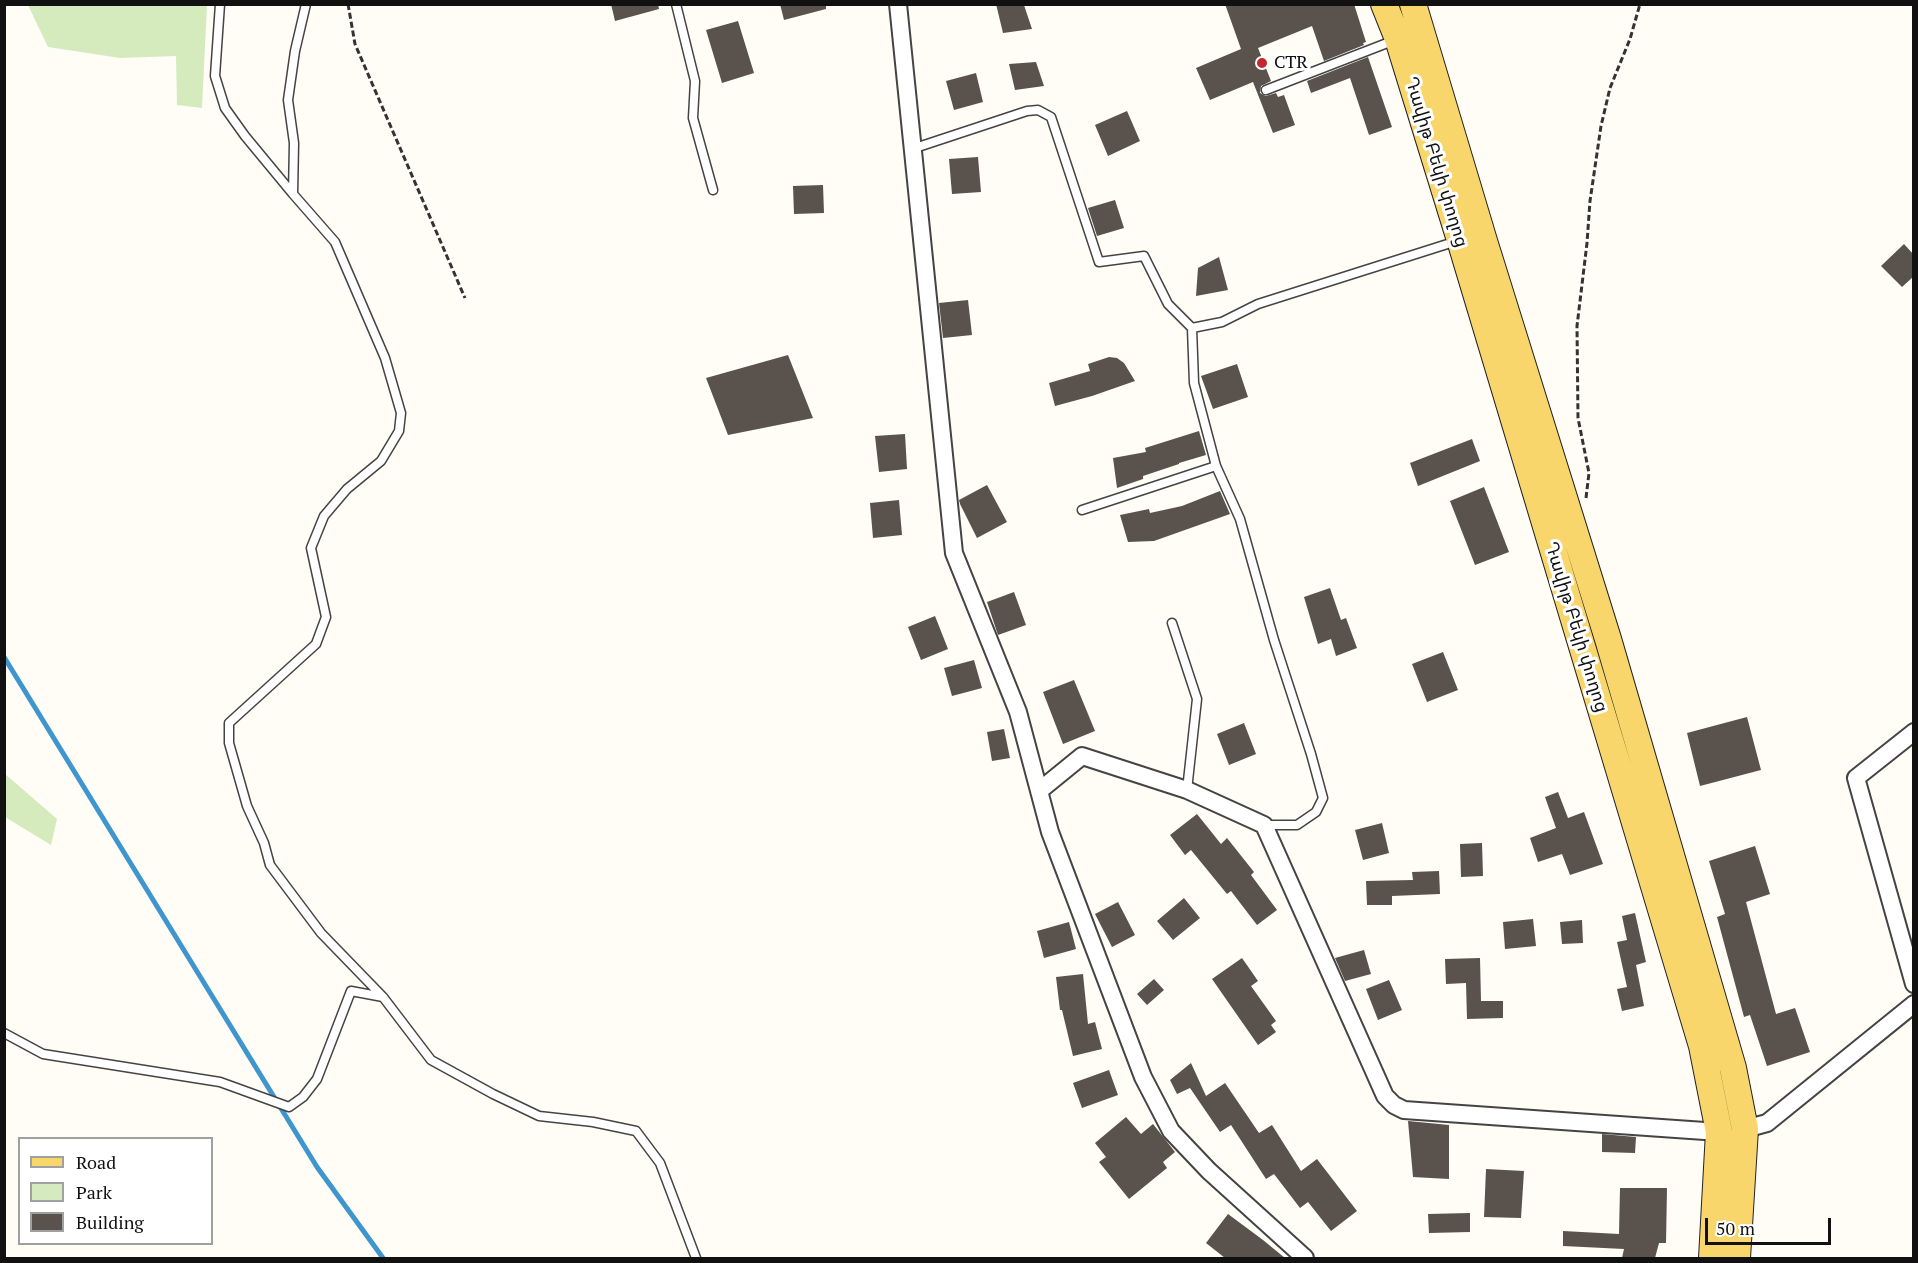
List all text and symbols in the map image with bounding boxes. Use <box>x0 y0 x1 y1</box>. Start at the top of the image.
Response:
place label: CTR <box>1274 52 1308 74</box>
marker: CTR <box>1255 56 1269 70</box>
street label: Դավիթ Բեկի փողոց <box>1400 74 1472 250</box>
street label: Դավիթ Բեկի փողոց <box>1540 539 1612 715</box>
legend <box>18 1137 213 1245</box>
text: Road <box>76 1150 116 1174</box>
text: Park <box>76 1180 112 1204</box>
scale bar <box>1708 1206 1834 1244</box>
text: Building <box>76 1210 144 1234</box>
text: 50 m <box>1716 1216 1755 1240</box>

